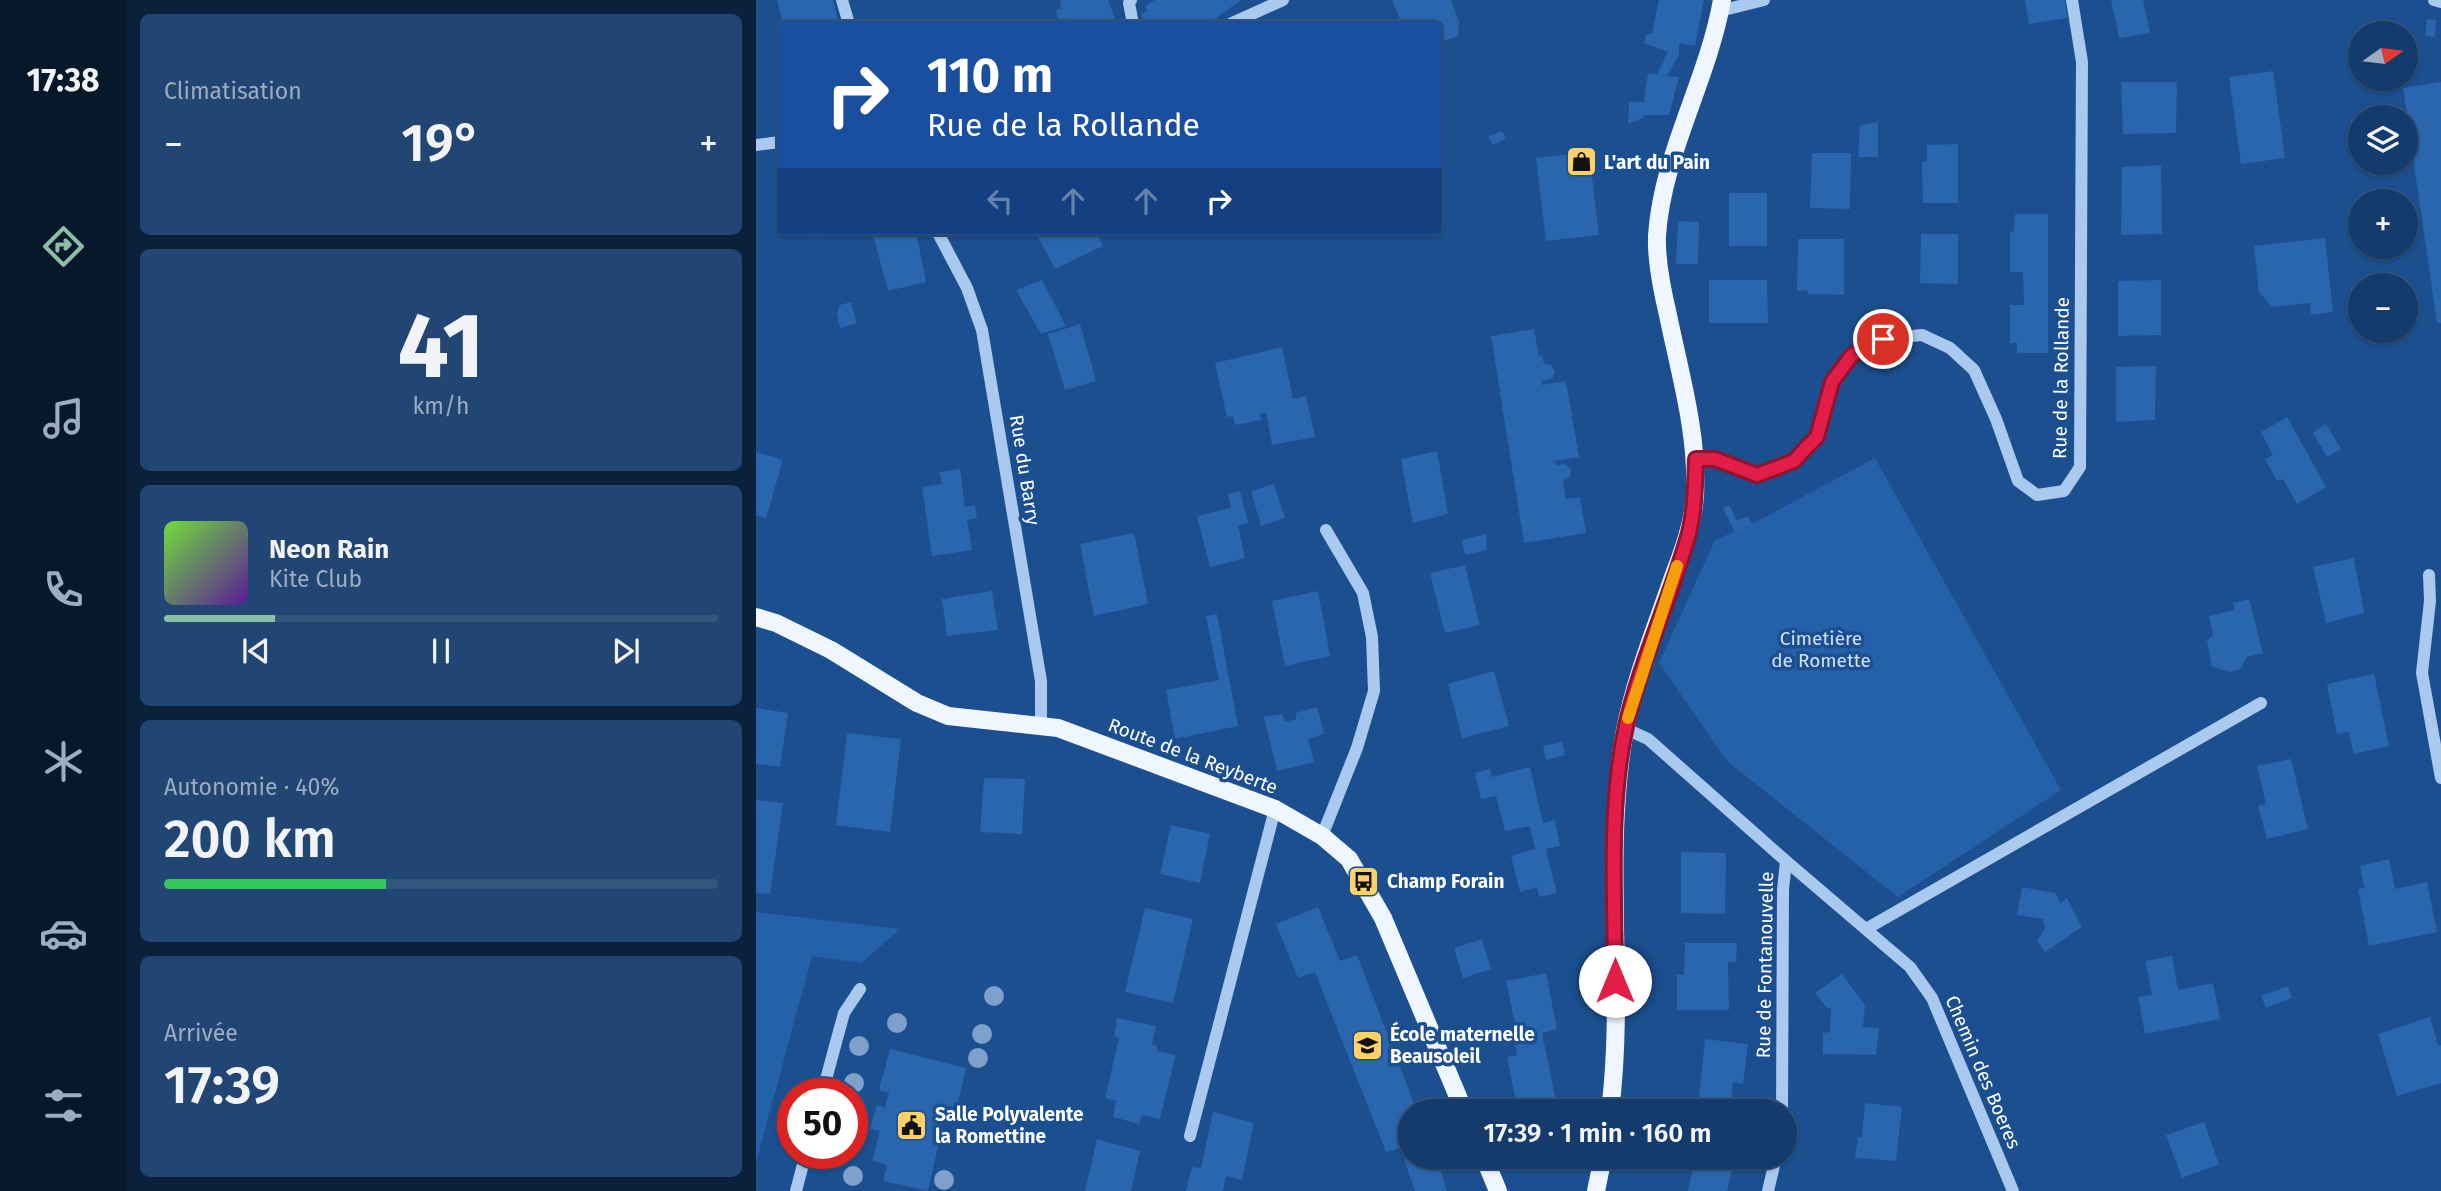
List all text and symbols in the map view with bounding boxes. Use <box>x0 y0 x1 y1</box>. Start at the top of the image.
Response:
north arrow <box>2348 21 2418 91</box>
map controls <box>2348 21 2418 343</box>
text: 110 m <box>927 46 1053 105</box>
icon: right <box>812 49 903 140</box>
text: 17:38 <box>26 61 100 99</box>
text: Climatisation <box>164 77 302 105</box>
button: layers <box>2348 105 2418 175</box>
text: Rue de la Rollande <box>927 106 1200 144</box>
text: 19° <box>401 112 481 175</box>
text: − <box>164 121 183 167</box>
text: + <box>699 121 718 167</box>
shop icon: L'art du Pain <box>1564 145 1598 179</box>
place label: L'art du Pain <box>1604 151 1710 174</box>
icon: left <box>981 182 1019 220</box>
icon: ahead <box>1054 182 1092 220</box>
icon: ahead <box>1127 182 1165 220</box>
icon: right <box>1200 182 1238 220</box>
button: + <box>2348 189 2418 259</box>
icon: directions <box>39 222 88 271</box>
button: − <box>2348 273 2418 343</box>
text: 41 <box>397 292 485 401</box>
street label: Rue de la Rollande <box>2048 297 2074 459</box>
pin <box>1853 309 1913 369</box>
icon: arrive <box>1864 320 1902 358</box>
text: km/h <box>413 392 469 420</box>
icon: music <box>39 394 88 443</box>
street label: Rue du Barry <box>1005 413 1045 527</box>
text: Neon Rain <box>269 534 389 565</box>
icon: phone <box>39 565 88 614</box>
text: Kite Club <box>269 565 362 593</box>
park label: Cimetière de Romette <box>1771 627 1871 672</box>
icon: previous <box>237 632 275 670</box>
icon: pause <box>422 632 460 670</box>
icon: next <box>607 632 645 670</box>
street label: Route de la Reyberte <box>1105 713 1281 799</box>
icon: climate <box>39 737 88 786</box>
text: Autonomie · 40% <box>164 773 339 801</box>
text: 200 km <box>164 808 336 871</box>
bus stop icon: Champ Forain <box>1347 864 1381 898</box>
place label: Champ Forain <box>1387 870 1504 893</box>
street label: Rue de Fontanouvelle <box>1752 871 1778 1059</box>
icon: car <box>39 909 88 958</box>
position arrow <box>1578 944 1652 1018</box>
street label: Chemin des Boeres <box>1940 992 2026 1152</box>
text: Arrivée <box>164 1019 238 1047</box>
place label: École maternelle Beausoleil <box>1390 1021 1535 1068</box>
school or university icon: École maternelle Beausoleil <box>1350 1028 1384 1062</box>
text: 17:39 <box>164 1054 280 1117</box>
speed limit sign: 50 <box>777 1078 868 1169</box>
icon: filters <box>39 1081 88 1130</box>
place label: Salle Polyvalente la Romettine <box>935 1103 1084 1148</box>
public building icon: Salle Polyvalente la Romettine <box>895 1108 929 1142</box>
text: 17:39 · 1 min · 160 m <box>1483 1118 1712 1149</box>

